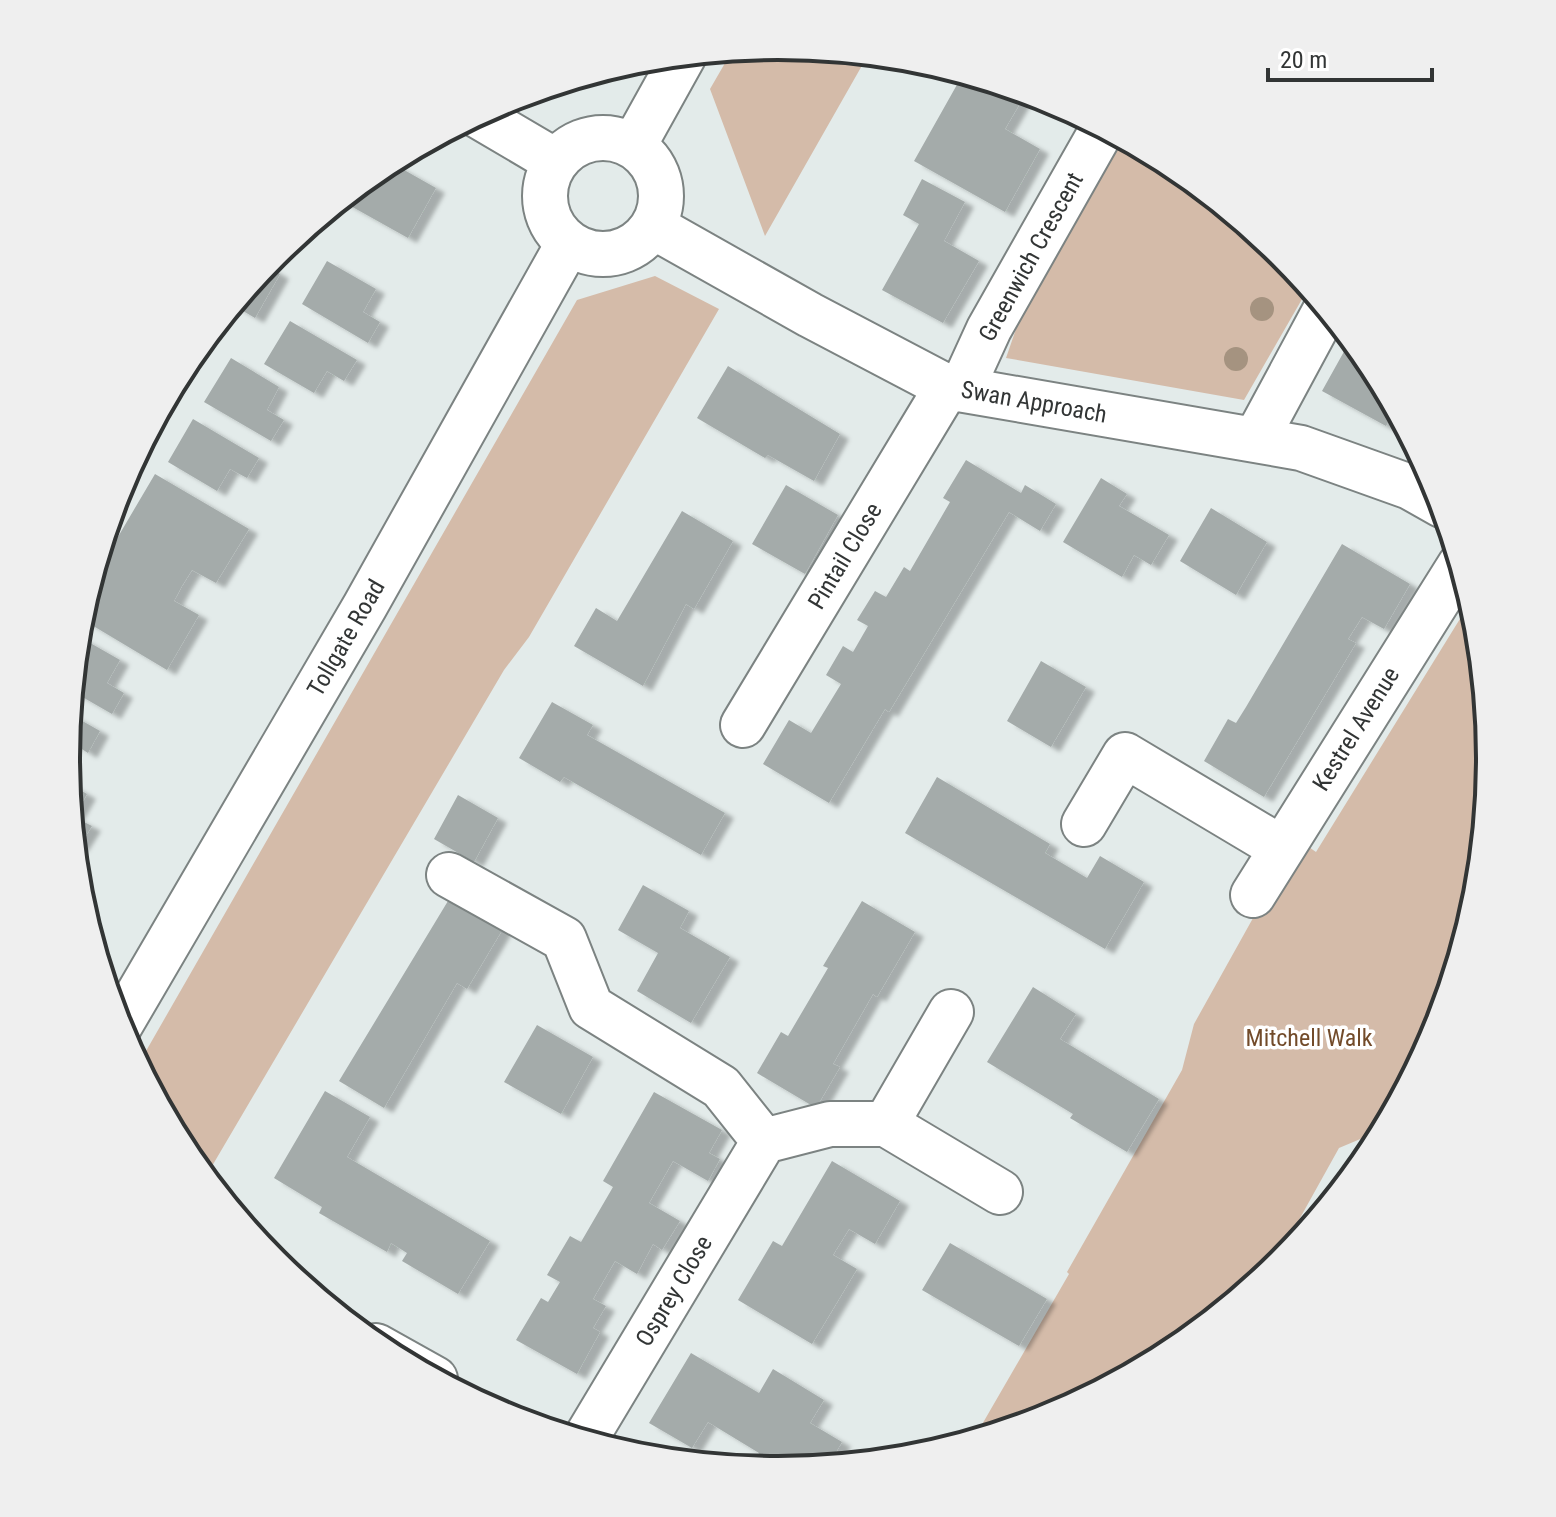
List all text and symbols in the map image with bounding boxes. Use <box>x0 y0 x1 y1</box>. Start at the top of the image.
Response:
scale bar <box>1268 32 1432 82</box>
text: 20 m <box>1280 46 1327 74</box>
street label: Greenwich Crescent <box>973 168 1089 346</box>
street label: Swan Approach <box>959 375 1109 429</box>
street label: Pintail Close <box>802 498 888 614</box>
street label: Tollgate Road <box>301 575 391 701</box>
street label: Kestrel Avenue <box>1307 662 1405 796</box>
park label: Mitchell Walk <box>1246 1024 1373 1052</box>
street label: Osprey Close <box>630 1231 718 1351</box>

